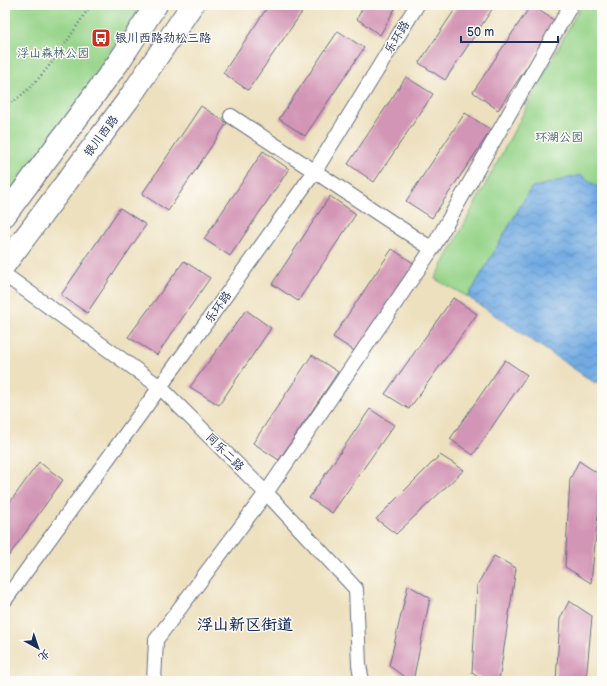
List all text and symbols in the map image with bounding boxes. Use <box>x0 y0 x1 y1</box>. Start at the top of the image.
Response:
street label: 乐环路 <box>382 18 413 57</box>
scale bar <box>461 18 558 44</box>
text: 50 m <box>467 25 494 40</box>
bus stop icon: 银川西路劲松三路 <box>90 27 112 49</box>
place label: 银川西路劲松三路 <box>115 31 211 46</box>
park label: 浮山森林公园 <box>17 46 89 61</box>
street label: 银川西路 <box>81 113 122 160</box>
park label: 环湖公园 <box>535 130 583 145</box>
street label: 乐环路 <box>202 288 235 326</box>
street label: 同乐二路 <box>202 430 247 475</box>
district label: 浮山新区街道 <box>197 616 293 635</box>
north arrow <box>18 628 58 668</box>
text: 北 <box>36 647 52 664</box>

